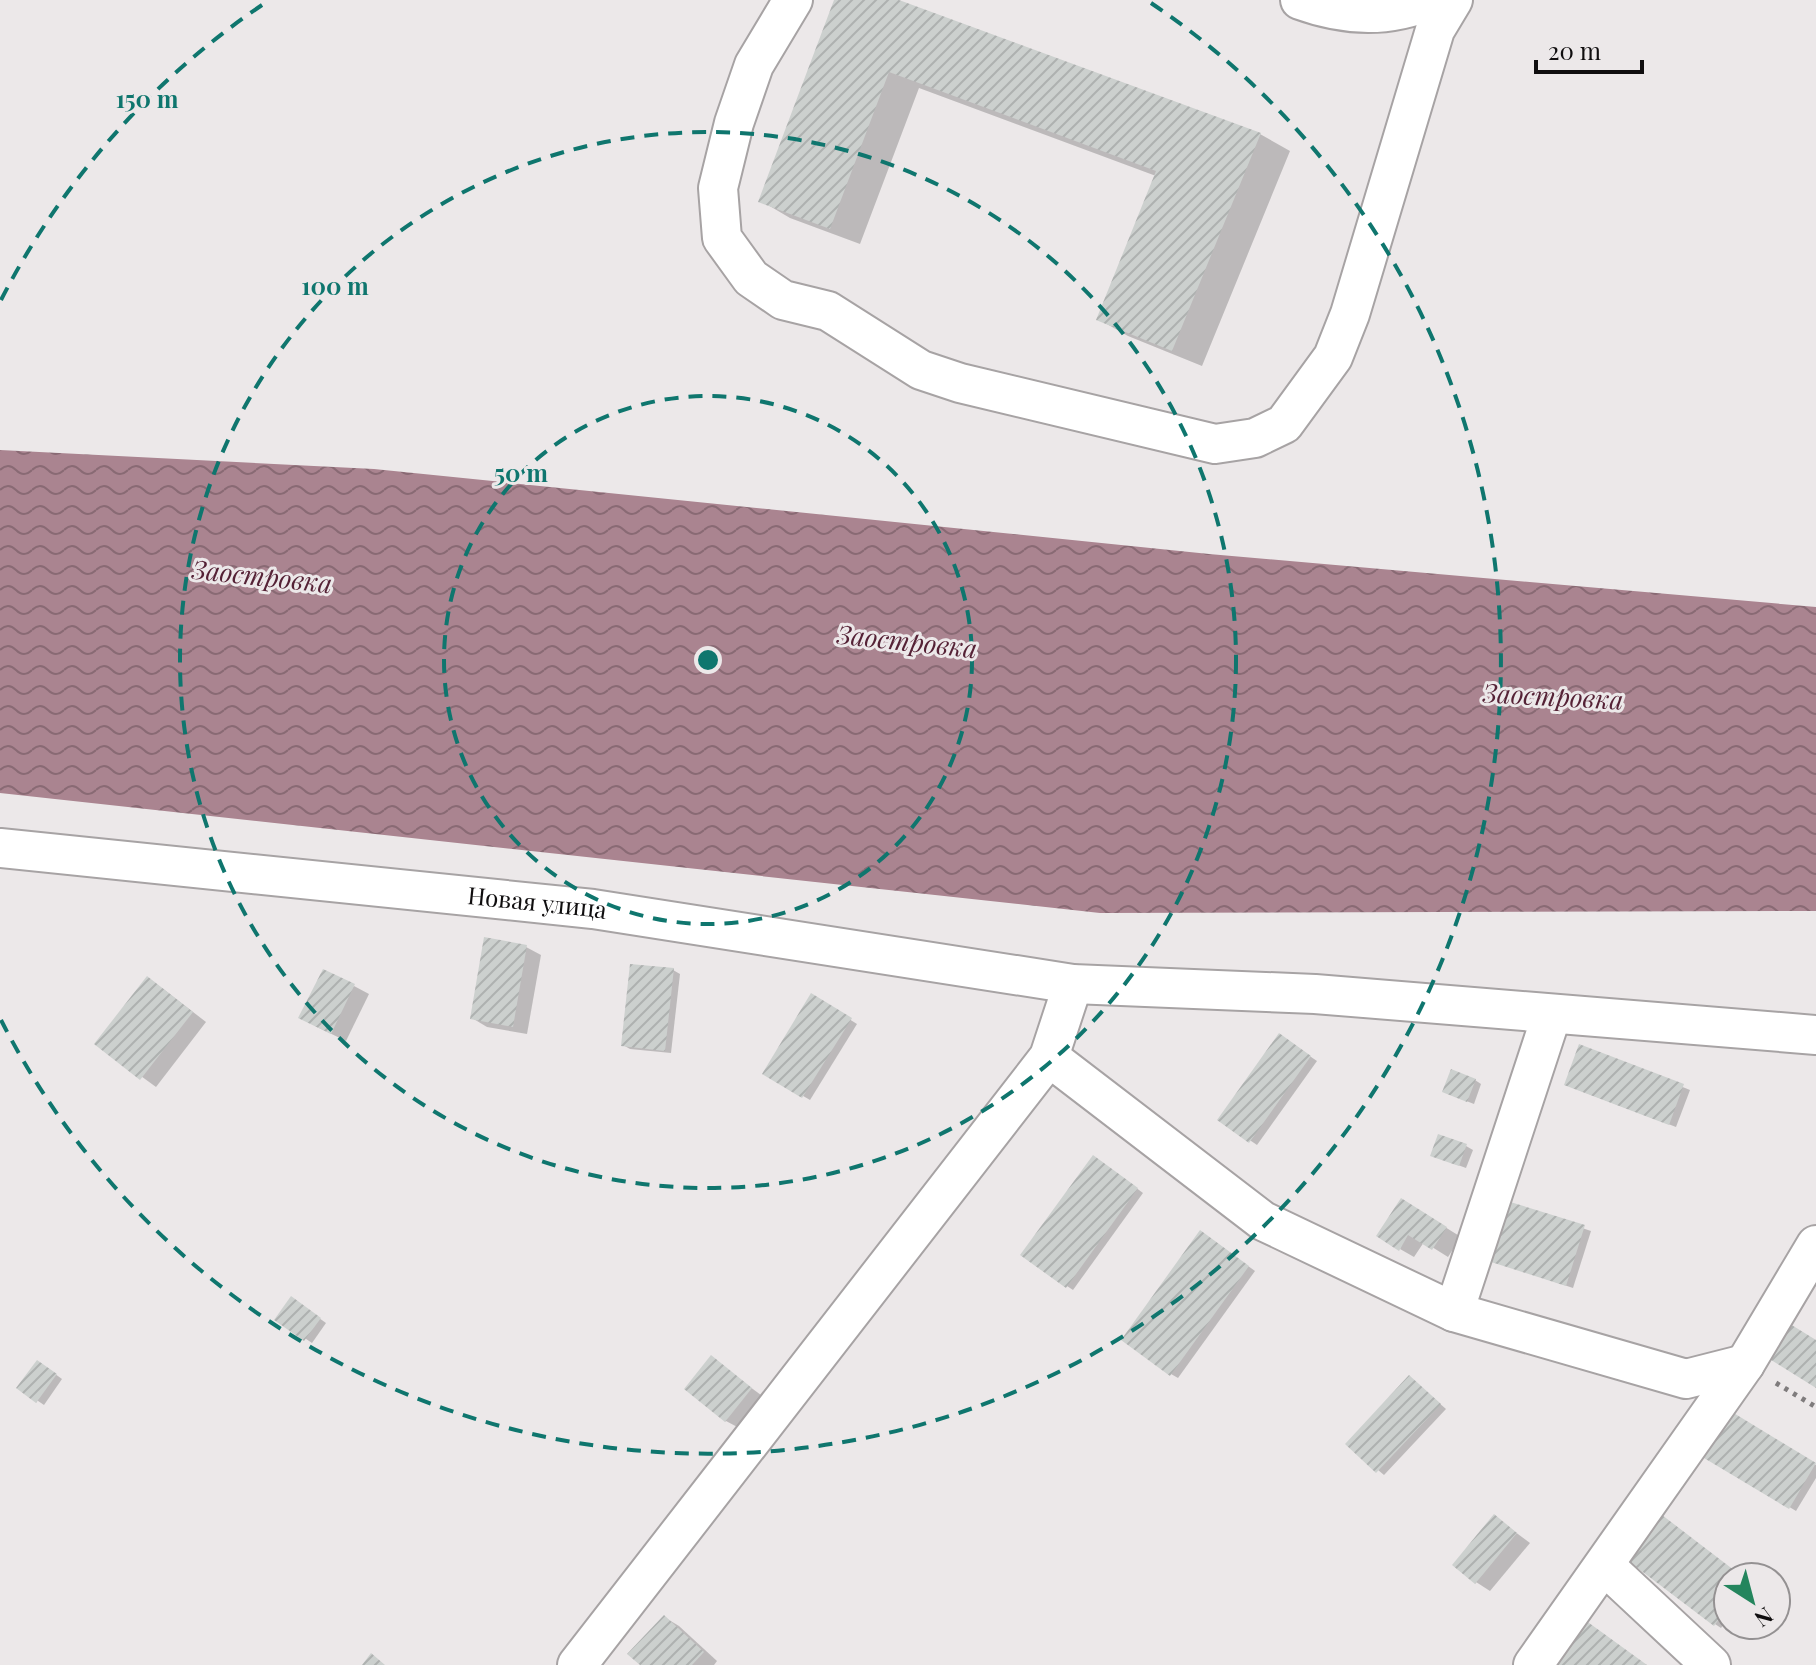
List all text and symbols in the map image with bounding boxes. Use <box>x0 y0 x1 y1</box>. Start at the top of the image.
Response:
scale bar <box>1536 24 1642 74</box>
text: 20 m <box>1548 34 1601 66</box>
text: 150 m <box>116 82 179 114</box>
text: 100 m <box>301 269 369 301</box>
text: 50 m <box>494 456 548 488</box>
water label: Заостровка <box>189 551 334 600</box>
water label: Заостровка <box>834 616 979 665</box>
centre of rings <box>694 646 722 674</box>
water label: Заостровка <box>1481 674 1624 717</box>
street label: Новая улица <box>466 878 609 925</box>
north arrow <box>1712 1561 1792 1641</box>
text: N <box>1749 1601 1780 1635</box>

